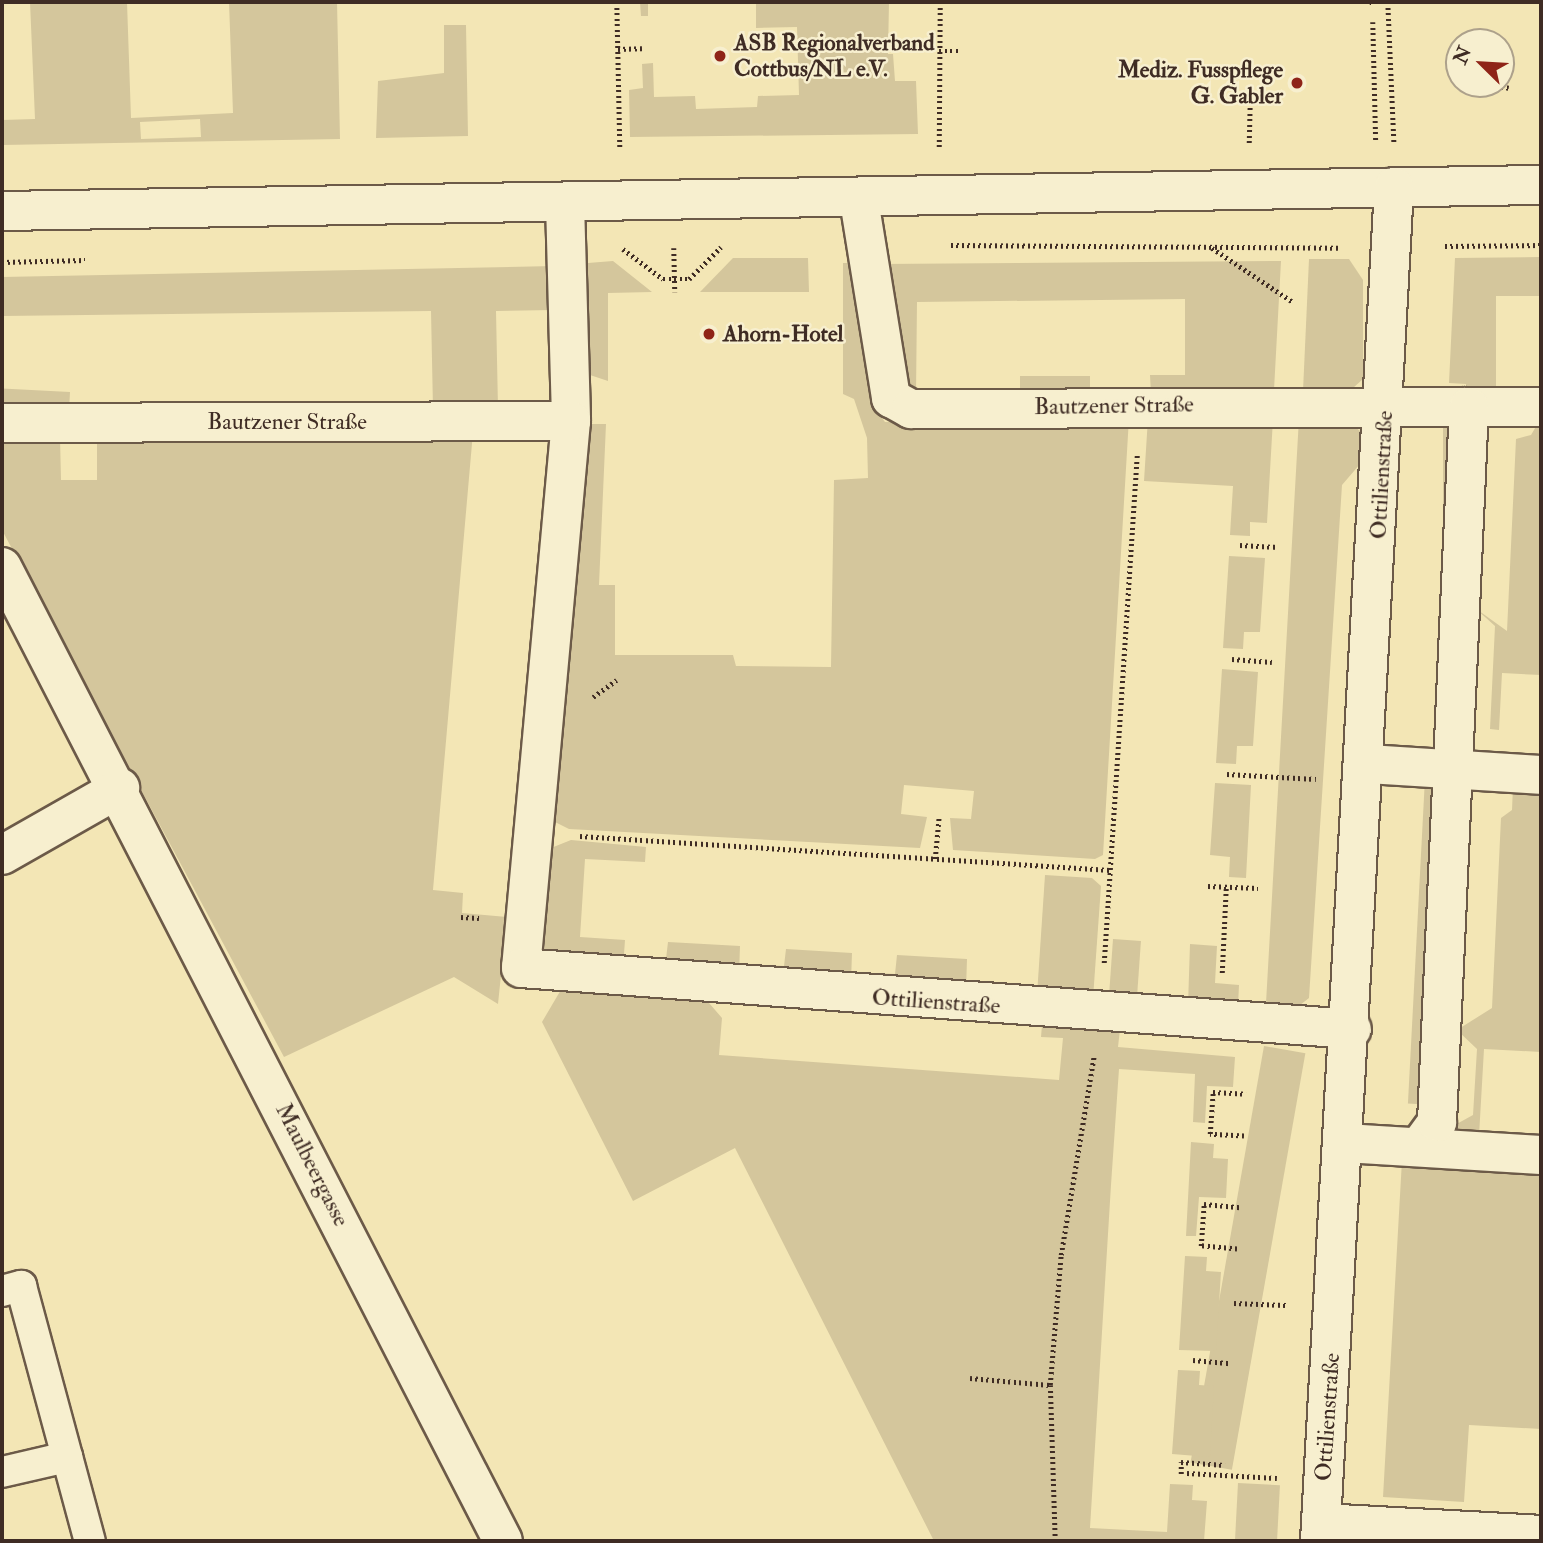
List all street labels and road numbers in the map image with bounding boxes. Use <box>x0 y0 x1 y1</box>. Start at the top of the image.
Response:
street label: Bautzener Straße <box>1034 391 1194 421</box>
street label: Bautzener Straße <box>207 408 367 436</box>
street label: Ottilienstraße <box>1365 410 1399 540</box>
street label: Ottilienstraße <box>871 984 1001 1020</box>
street label: Maulbeergasse <box>269 1099 355 1231</box>
street label: Ottilienstraße <box>1310 1352 1346 1482</box>

